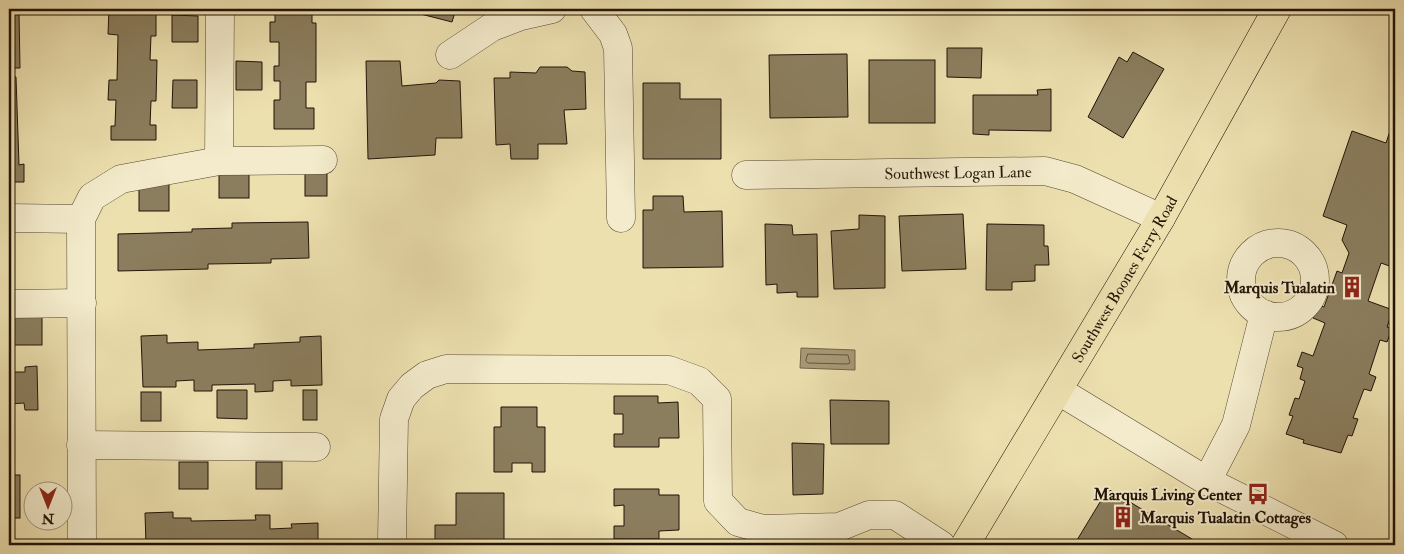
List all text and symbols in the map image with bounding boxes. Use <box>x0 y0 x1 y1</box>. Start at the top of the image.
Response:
street label: Southwest Logan Lane <box>884 162 1032 184</box>
street label: Southwest Boones Ferry Road <box>1068 192 1182 366</box>
building icon: Marquis Tualatin <box>1339 274 1365 300</box>
place label: Marquis Tualatin <box>1223 278 1336 299</box>
bus stop icon: Marquis Living Center <box>1245 481 1271 507</box>
north arrow <box>22 482 72 532</box>
place label: Marquis Living Center <box>1093 485 1243 506</box>
building icon: Marquis Tualatin Cottages <box>1110 504 1136 530</box>
place label: Marquis Tualatin Cottages <box>1139 508 1311 529</box>
text: N <box>41 510 55 527</box>

